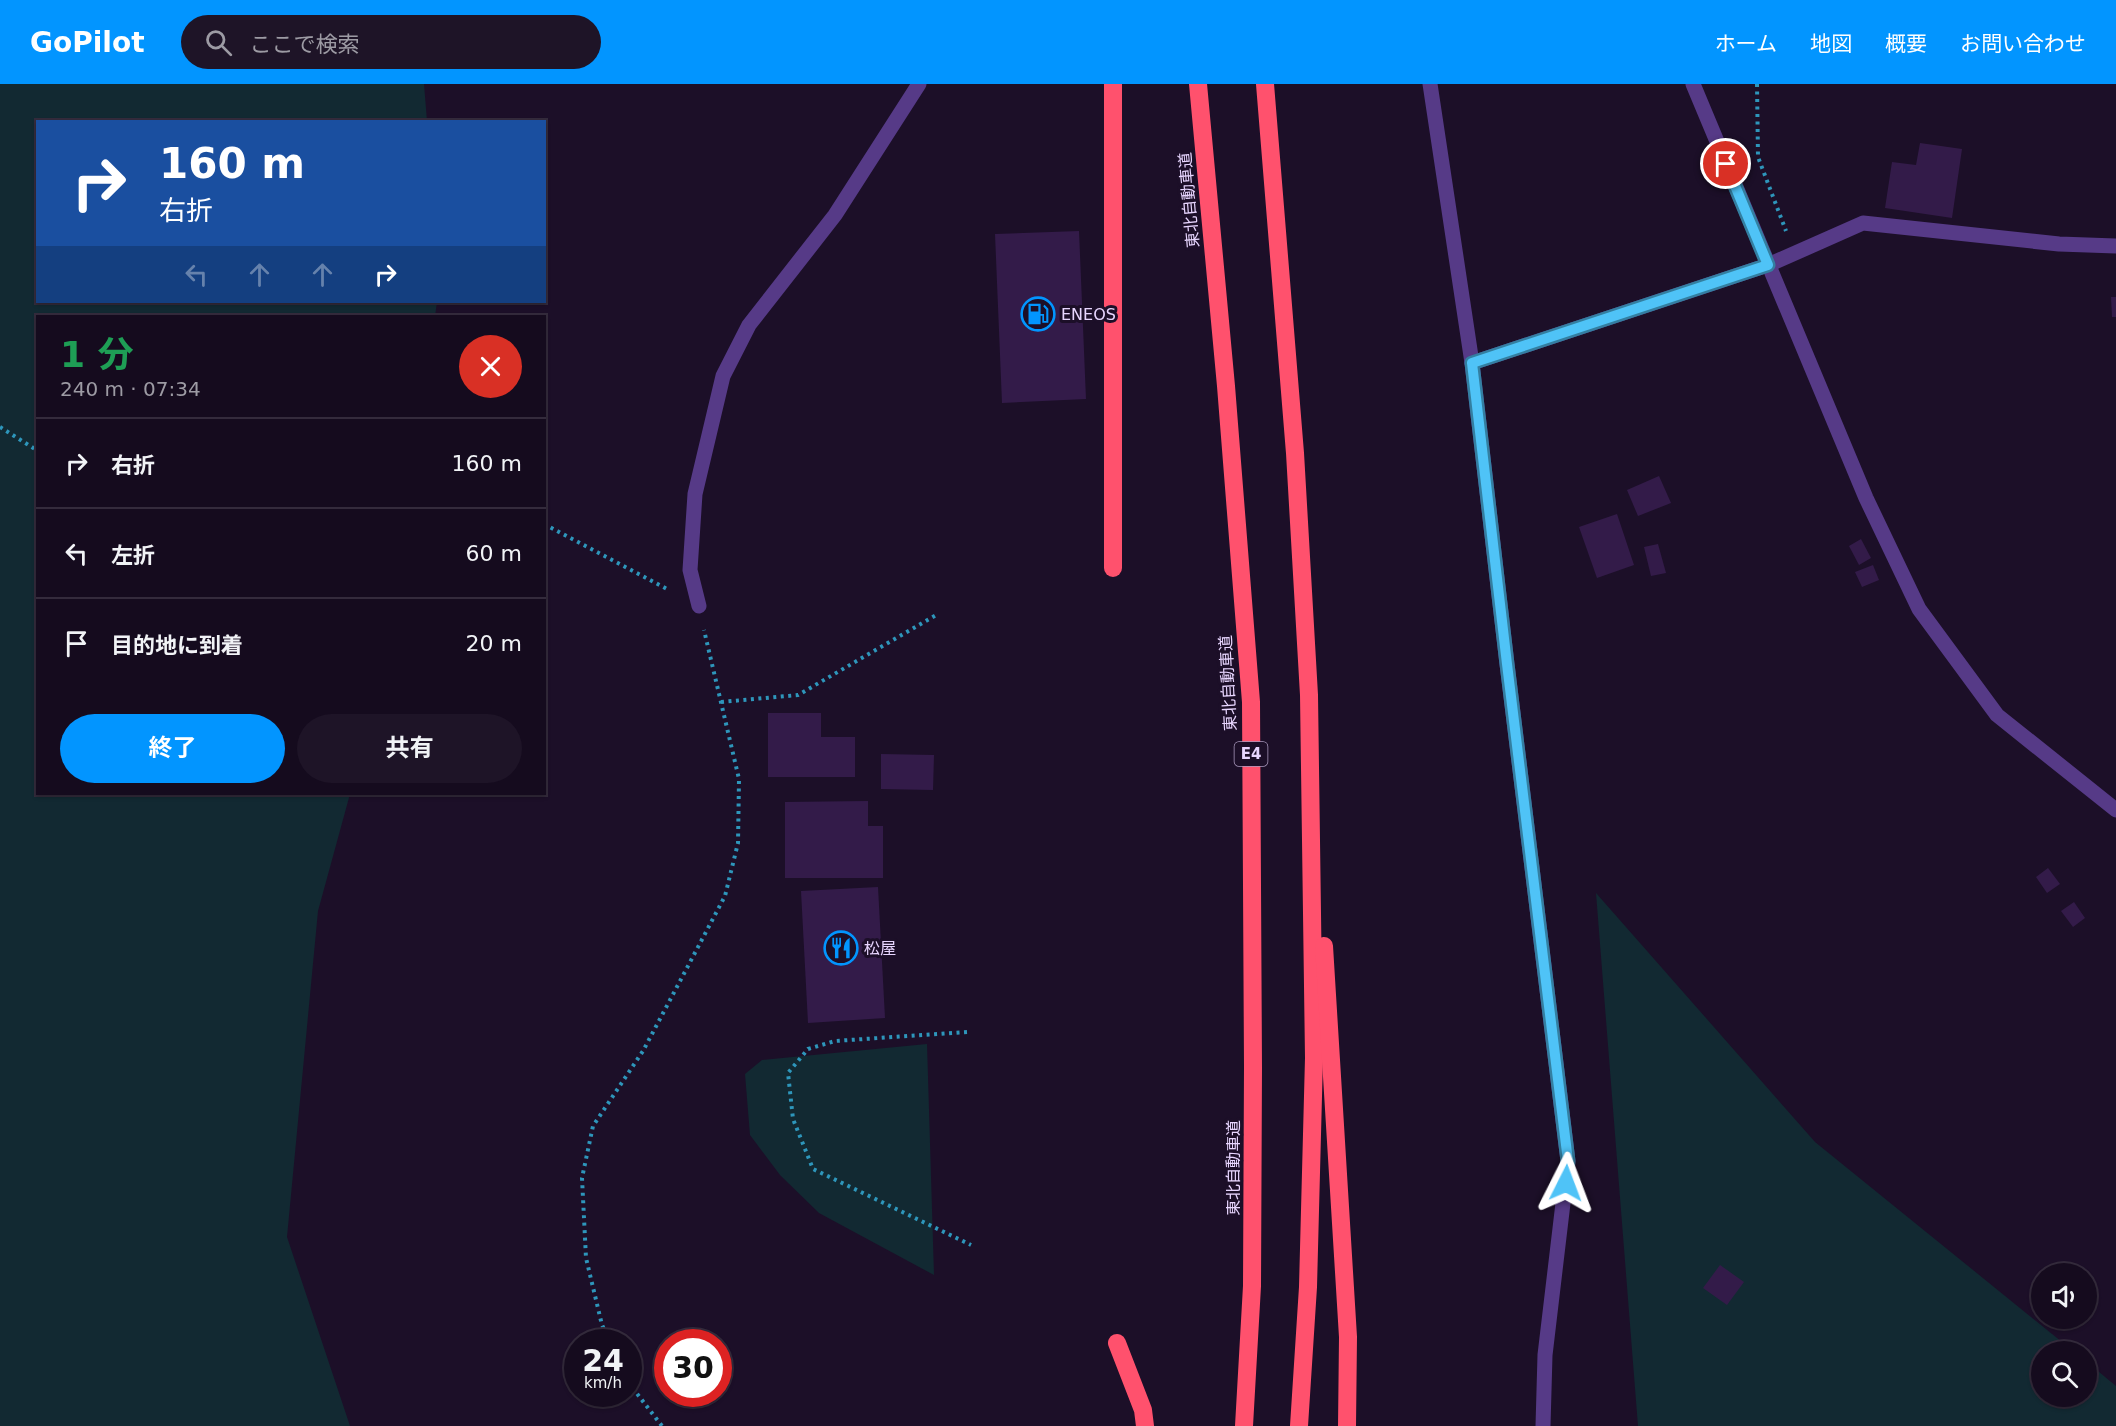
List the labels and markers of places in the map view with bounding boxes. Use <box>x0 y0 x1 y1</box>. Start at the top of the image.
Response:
pin <box>1700 138 1751 189</box>
fuel station icon: ENEOS <box>1020 296 1056 332</box>
place label: ENEOS <box>1061 305 1116 324</box>
restaurant icon: 松屋 <box>823 930 859 966</box>
place label: 松屋 <box>864 939 896 958</box>

